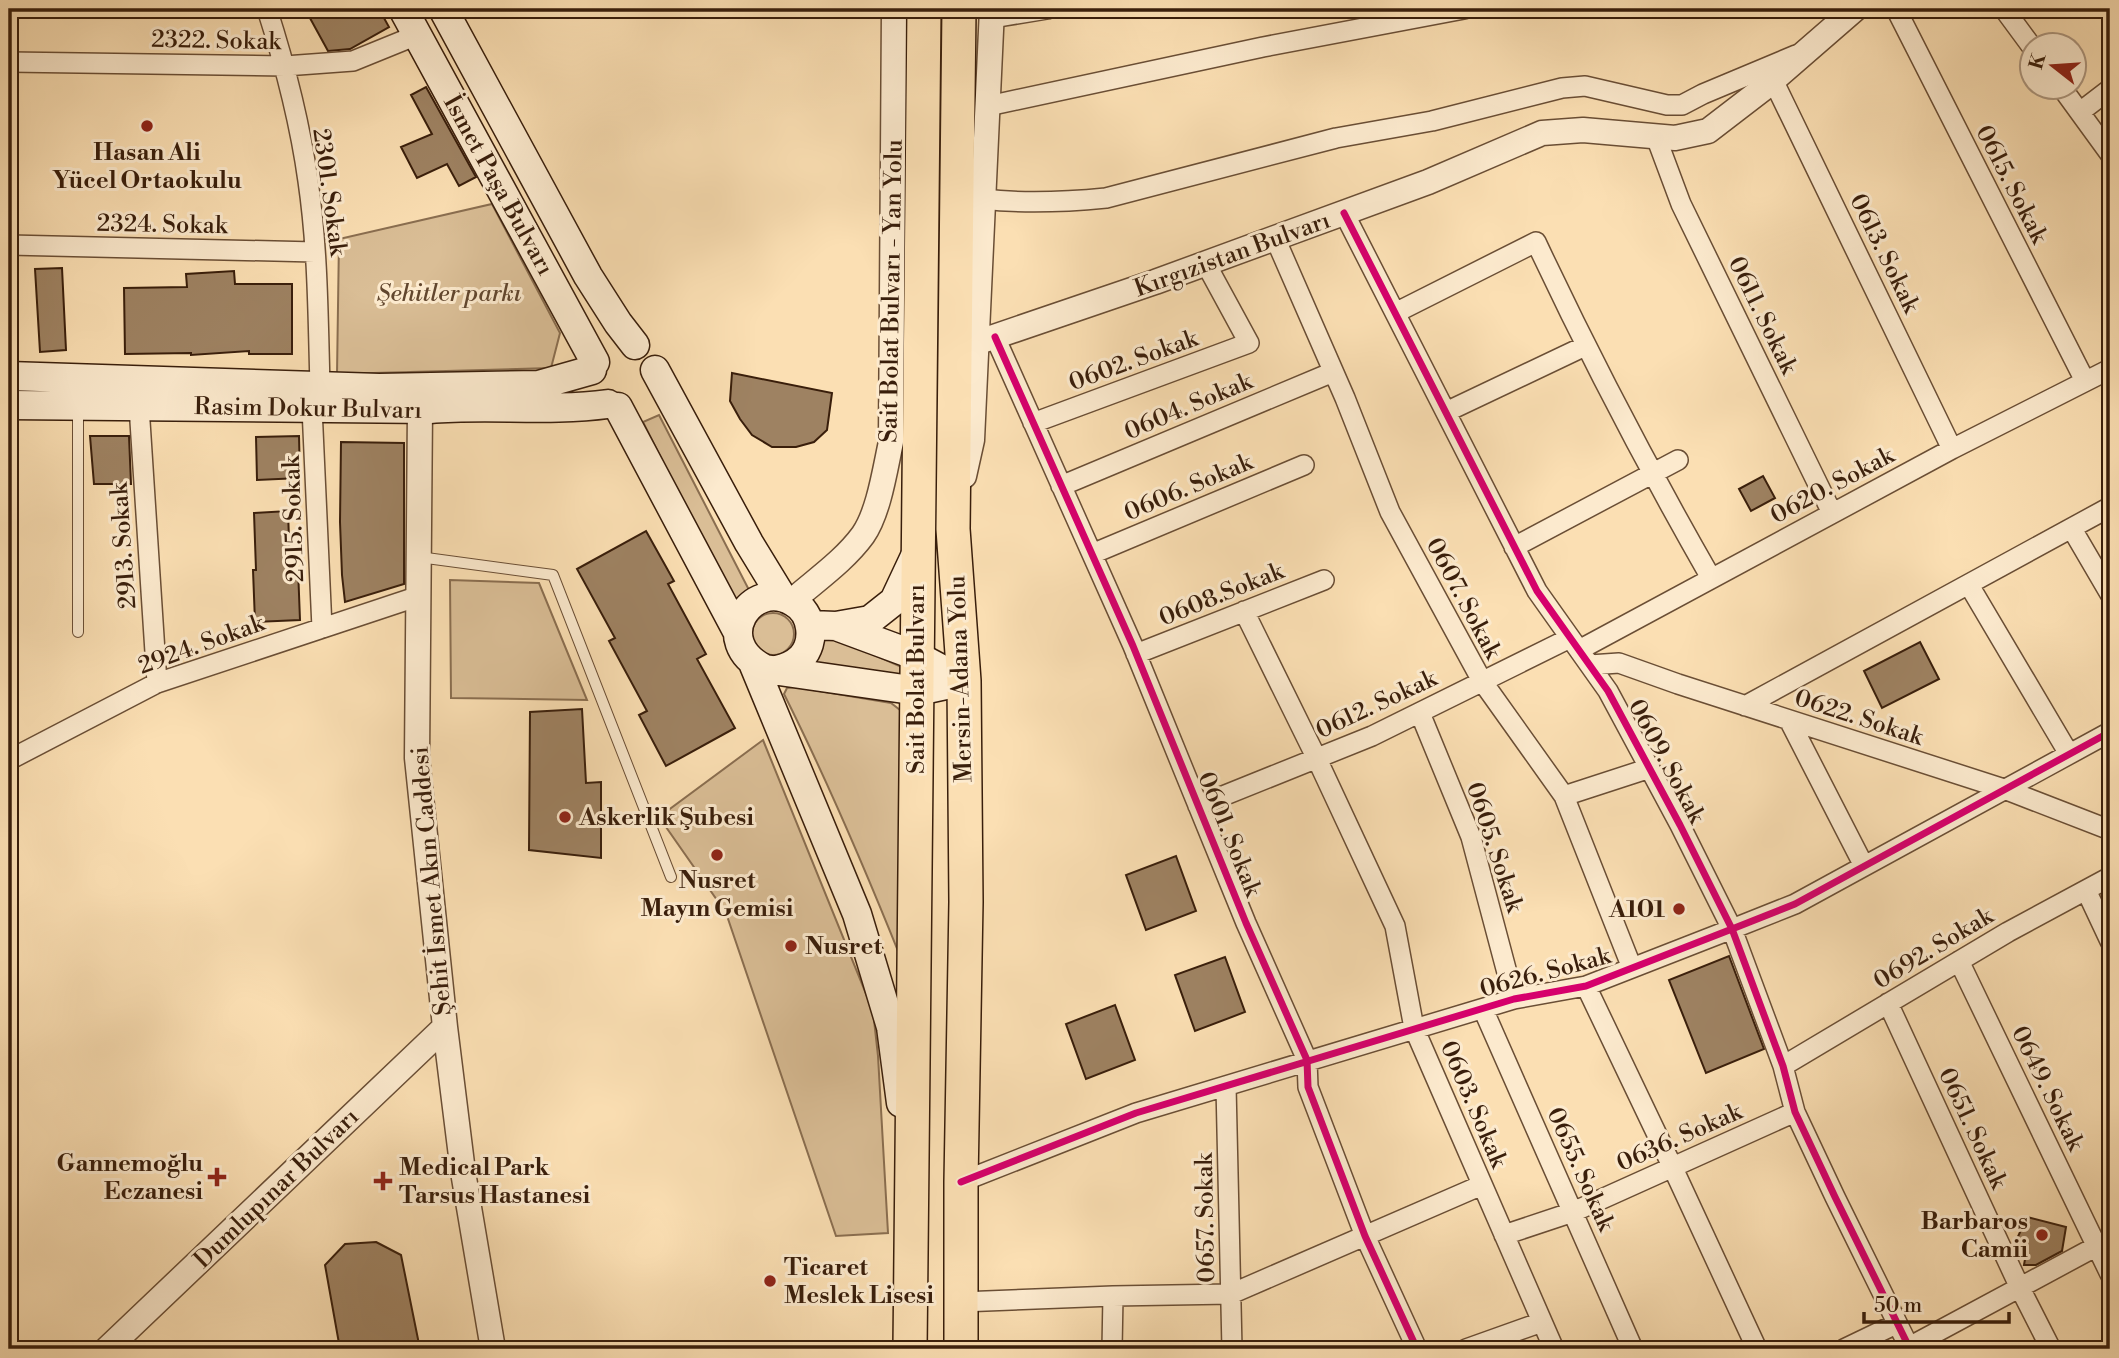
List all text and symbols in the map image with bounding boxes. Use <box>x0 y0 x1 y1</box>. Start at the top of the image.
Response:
street label: 2322. Sokak <box>151 25 283 57</box>
north arrow <box>2018 32 2088 102</box>
text: K <box>2024 50 2052 72</box>
street label: İsmet Paşa Bulvarı <box>436 90 561 281</box>
marker: Hasan Ali Yücel Ortaokulu <box>139 118 155 134</box>
street label: 0615. Sokak <box>1968 120 2054 250</box>
street label: 2301. Sokak <box>305 126 353 259</box>
place label: Hasan Ali Yücel Ortaokulu <box>52 138 242 196</box>
street label: Sait Bolat Bulvarı - Yan Yolu <box>874 139 910 443</box>
street label: 0613. Sokak <box>1842 189 1926 319</box>
street label: Kırgızistan Bulvarı <box>1130 206 1335 304</box>
street label: 2324. Sokak <box>96 209 229 241</box>
street label: 0611. Sokak <box>1721 252 1804 381</box>
park label: Şehitler parkı <box>377 279 522 309</box>
street label: 0602. Sokak <box>1065 323 1203 398</box>
street label: 0604. Sokak <box>1120 366 1258 447</box>
street label: Rasim Dokur Bulvarı <box>194 392 422 426</box>
street label: 0620. Sokak <box>1766 440 1901 531</box>
street label: 0606. Sokak <box>1120 447 1258 528</box>
street label: 2915. Sokak <box>277 454 311 583</box>
street label: 2913. Sokak <box>105 480 143 610</box>
street label: 0607. Sokak <box>1419 533 1508 666</box>
street label: 0608.Sokak <box>1155 556 1289 634</box>
street label: Mersin-Adana Yolu <box>942 575 980 783</box>
street label: Sait Bolat Bulvarı <box>902 584 932 774</box>
street label: 2924. Sokak <box>134 608 270 682</box>
street label: 0612. Sokak <box>1311 663 1443 746</box>
street label: 0622. Sokak <box>1791 683 1928 753</box>
street label: 0609. Sokak <box>1621 694 1712 830</box>
street label: Şehit İsmet Akın Caddesi <box>404 745 459 1017</box>
street label: 0601. Sokak <box>1190 768 1268 903</box>
street label: 0605. Sokak <box>1459 778 1530 918</box>
place label: Askerlik Şubesi <box>578 803 754 833</box>
marker: Askerlik Şubesi <box>557 809 573 825</box>
marker: Nusret Mayın Gemisi <box>709 847 725 863</box>
place label: Nusret Mayın Gemisi <box>641 866 794 924</box>
place label: A101 <box>1608 895 1665 925</box>
marker: A101 <box>1671 901 1687 917</box>
street label: 0692. Sokak <box>1868 901 2000 996</box>
place label: Nusret <box>805 932 882 962</box>
marker: Nusret <box>783 938 799 954</box>
street label: 0626. Sokak <box>1477 941 1615 1005</box>
street label: 0649. Sokak <box>2004 1021 2091 1157</box>
street label: 0603. Sokak <box>1433 1036 1514 1174</box>
street label: 0651. Sokak <box>1931 1063 2014 1195</box>
street label: 0636. Sokak <box>1612 1096 1748 1179</box>
street label: Dumlupınar Bulvarı <box>188 1102 366 1275</box>
street label: 0655. Sokak <box>1539 1103 1621 1237</box>
place label: Gannemoğlu Eczanesi <box>57 1149 203 1207</box>
street label: 0657. Sokak <box>1190 1151 1222 1283</box>
place label: Medical Park Tarsus Hastanesi <box>399 1153 590 1211</box>
marker: Gannemoğlu Eczanesi <box>209 1169 225 1185</box>
marker: Medical Park Tarsus Hastanesi <box>373 1171 393 1191</box>
place label: Barbaros Camii <box>1921 1207 2028 1265</box>
marker: Barbaros Camii <box>2034 1227 2050 1243</box>
place label: Ticaret Meslek Lisesi <box>784 1253 934 1311</box>
marker: Ticaret Meslek Lisesi <box>762 1273 778 1289</box>
scale bar <box>1864 1281 2009 1325</box>
text: 50 m <box>1874 1293 1922 1319</box>

